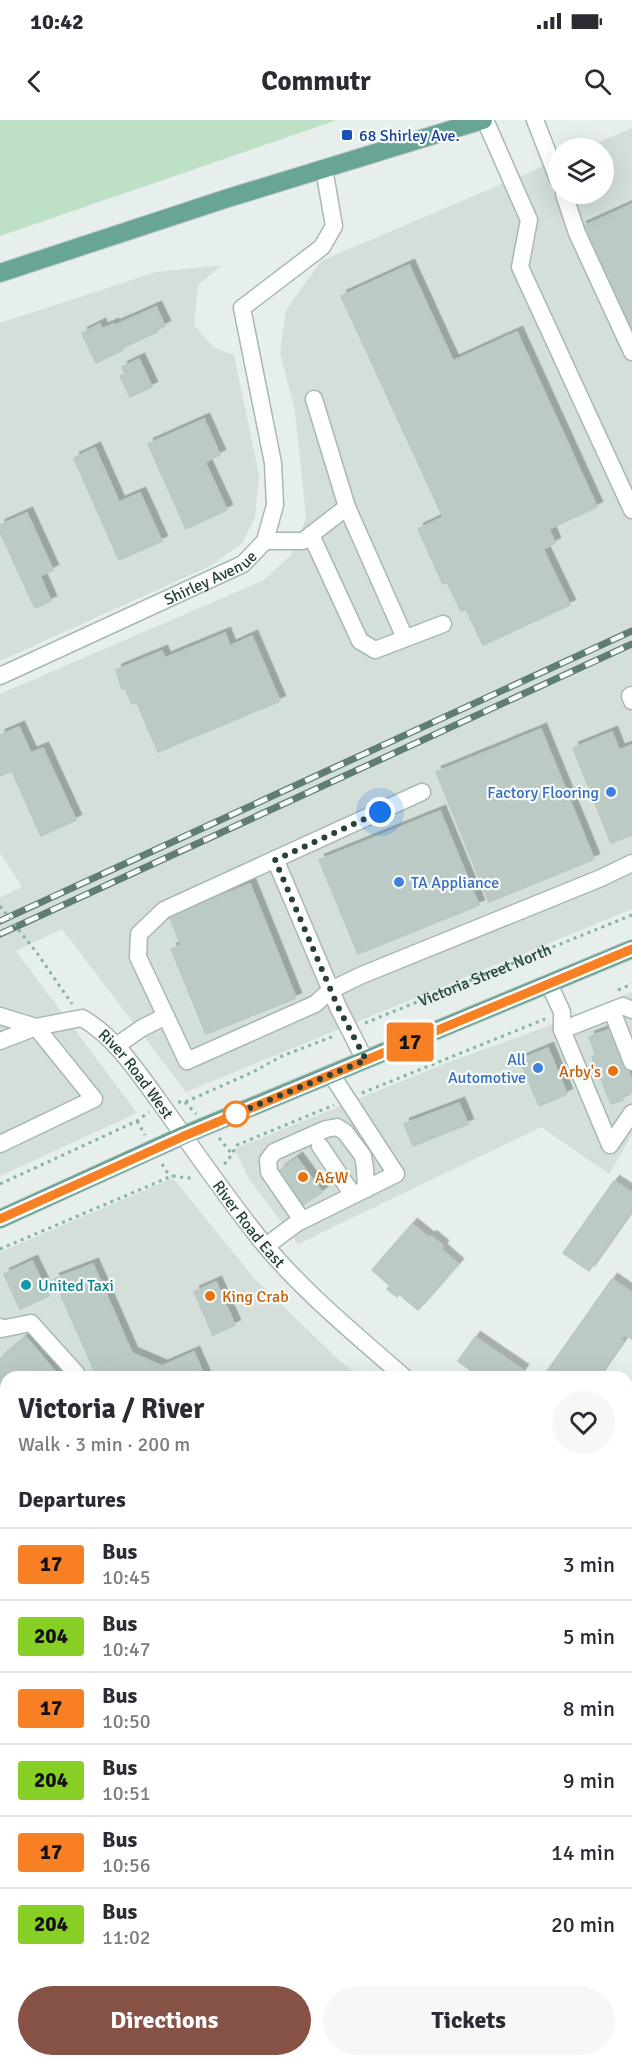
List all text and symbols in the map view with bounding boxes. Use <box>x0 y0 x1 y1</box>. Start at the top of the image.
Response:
text: 10:42 <box>30 8 84 35</box>
icon: back <box>18 65 51 98</box>
text: Commutr <box>261 65 371 98</box>
icon: search <box>581 65 614 98</box>
place label: 68 Shirley Ave. <box>359 126 460 146</box>
marker: 68 Shirley Ave. <box>340 128 354 142</box>
map controls <box>548 138 614 204</box>
button: layers <box>548 138 614 204</box>
street label: Shirley Avenue <box>161 547 261 610</box>
place label: Factory Flooring <box>487 783 599 803</box>
marker: Factory Flooring <box>604 785 618 799</box>
your location <box>365 797 395 827</box>
place label: TA Appliance <box>411 873 499 893</box>
marker: TA Appliance <box>392 875 406 889</box>
street label: Victoria Street North <box>415 940 555 1011</box>
line badge: 17 <box>383 1022 437 1062</box>
street label: River Road West <box>94 1025 178 1123</box>
text: 17 <box>399 1029 421 1055</box>
place label: All Automotive <box>448 1050 526 1088</box>
marker: All Automotive <box>531 1061 545 1075</box>
place label: Arby's <box>559 1062 601 1082</box>
marker: Arby's <box>606 1064 620 1078</box>
unlabelled marker <box>223 1101 249 1127</box>
place label: A&W <box>315 1168 349 1188</box>
marker: A&W <box>296 1170 310 1184</box>
street label: River Road East <box>208 1177 289 1273</box>
place label: United Taxi <box>38 1276 114 1296</box>
marker: United Taxi <box>19 1278 33 1292</box>
place label: King Crab <box>222 1287 289 1307</box>
marker: King Crab <box>203 1289 217 1303</box>
button: heart <box>552 1391 615 1454</box>
text: Victoria / River <box>18 1392 204 1426</box>
text: Walk · 3 min · 200 m <box>18 1432 190 1457</box>
text: Departures <box>18 1486 126 1513</box>
text: Bus <box>102 1538 137 1565</box>
text: 17 <box>40 1551 62 1577</box>
text: 3 min <box>563 1551 615 1578</box>
text: 10:45 <box>102 1565 151 1590</box>
text: Bus <box>102 1610 137 1637</box>
text: 204 <box>34 1623 68 1649</box>
text: 5 min <box>563 1623 615 1650</box>
text: 10:47 <box>102 1637 151 1662</box>
text: Bus <box>102 1682 137 1709</box>
text: 17 <box>40 1695 62 1721</box>
text: 8 min <box>563 1695 615 1722</box>
text: 10:50 <box>102 1709 151 1734</box>
text: Bus <box>102 1754 137 1781</box>
text: 204 <box>34 1767 68 1793</box>
text: 9 min <box>563 1767 615 1794</box>
text: 10:51 <box>102 1781 151 1806</box>
text: Bus <box>102 1826 137 1853</box>
text: 17 <box>40 1839 62 1865</box>
text: 14 min <box>551 1839 615 1866</box>
text: 10:56 <box>102 1853 151 1878</box>
text: Bus <box>102 1898 137 1925</box>
text: 204 <box>34 1911 68 1937</box>
text: 20 min <box>551 1911 615 1938</box>
text: 11:02 <box>102 1925 151 1950</box>
button: Directions <box>18 1986 311 2055</box>
button: Tickets <box>323 1986 615 2055</box>

